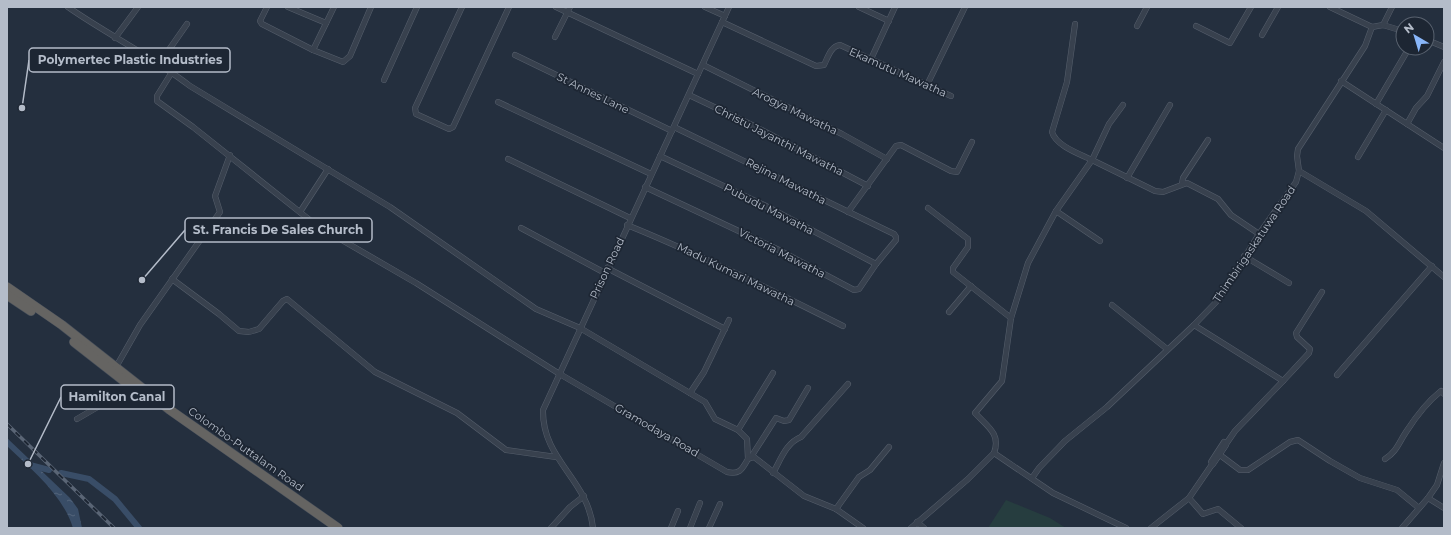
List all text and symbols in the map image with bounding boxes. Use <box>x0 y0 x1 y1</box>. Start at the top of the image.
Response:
north arrow <box>1395 16 1435 56</box>
text: N <box>1401 20 1417 36</box>
street label: Ekamutu Mawatha <box>847 44 949 100</box>
callout: Polymertec Plastic Industries <box>29 48 230 72</box>
text: Polymertec Plastic Industries <box>38 52 223 67</box>
street label: St Annes Lane <box>555 69 632 117</box>
street label: Arogya Mawatha <box>750 84 840 138</box>
street label: Christu Jayanthi Mawatha <box>712 101 846 179</box>
street label: Rejina Mawatha <box>743 155 829 207</box>
street label: Pubudu Mawatha <box>722 180 816 238</box>
street label: Thimbirigaskatuwa Road <box>1210 183 1298 305</box>
callout: St. Francis De Sales Church <box>185 218 372 242</box>
text: St. Francis De Sales Church <box>193 222 363 237</box>
street label: Victoria Mawatha <box>736 225 828 281</box>
street label: Prison Road <box>587 235 627 301</box>
street label: Madu Kumari Mawatha <box>675 239 797 309</box>
callout: Hamilton Canal <box>61 385 174 409</box>
text: Hamilton Canal <box>69 389 165 404</box>
street label: Gramodaya Road <box>612 400 702 460</box>
street label: Colombo-Puttalam Road <box>186 404 306 494</box>

